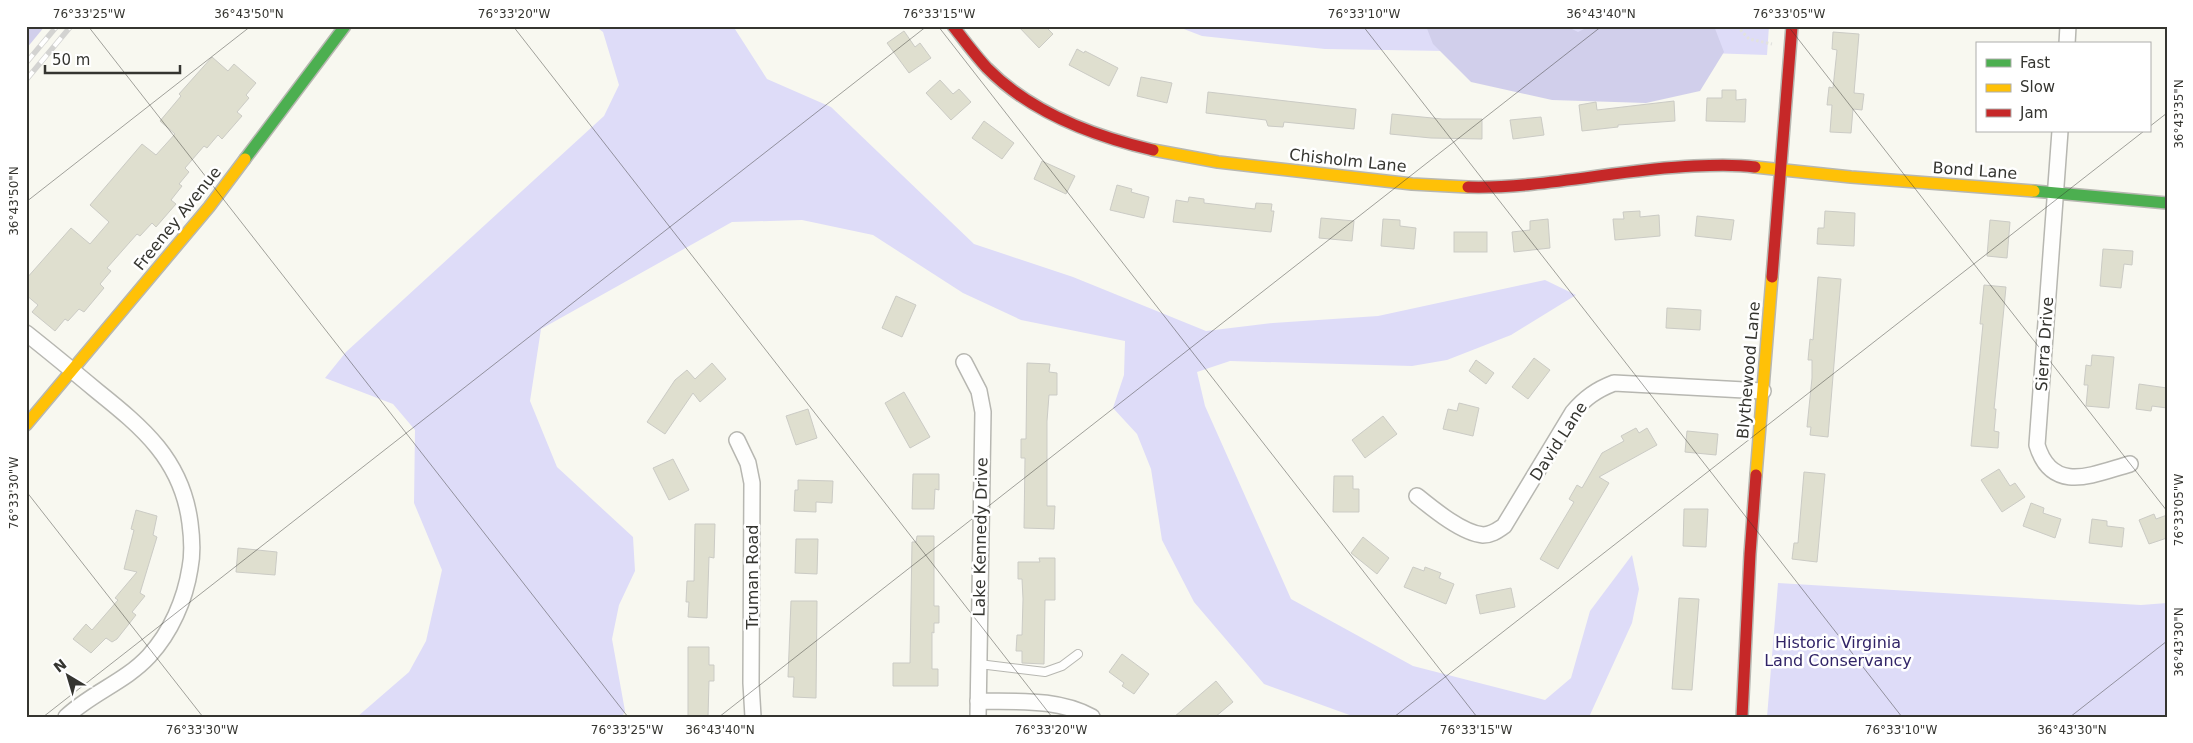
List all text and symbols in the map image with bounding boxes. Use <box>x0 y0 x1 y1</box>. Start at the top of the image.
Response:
text: 76°33'25"W <box>53 7 125 21</box>
text: 36°43'50"N <box>214 7 284 21</box>
text: 76°33'20"W <box>478 7 550 21</box>
text: 76°33'15"W <box>903 7 975 21</box>
text: 76°33'10"W <box>1328 7 1400 21</box>
text: 36°43'40"N <box>1566 7 1636 21</box>
text: 76°33'05"W <box>1753 7 1825 21</box>
scale bar <box>45 42 180 74</box>
legend <box>1976 42 2150 132</box>
text: 50 m <box>52 51 90 69</box>
text: Fast <box>2020 54 2050 72</box>
text: Slow <box>2020 78 2055 96</box>
text: 36°43'35"N <box>2172 79 2186 149</box>
text: Jam <box>2019 104 2048 122</box>
street label: Chisholm Lane <box>1288 145 1408 176</box>
street label: Bond Lane <box>1932 158 2018 183</box>
street label: Freeney Avenue <box>130 163 225 274</box>
text: 36°43'50"N <box>7 166 21 236</box>
street label: Sierra Drive <box>2032 296 2057 392</box>
street label: Blythewood Lane <box>1733 301 1764 439</box>
street label: David Lane <box>1526 398 1591 484</box>
text: 76°33'30"W <box>7 457 21 529</box>
street label: Lake Kennedy Drive <box>970 457 991 617</box>
text: 76°33'05"W <box>2172 474 2186 546</box>
street label: Truman Road <box>743 525 762 630</box>
text: 36°43'30"N <box>2172 607 2186 677</box>
park label: Historic Virginia Land Conservancy <box>1764 633 1912 670</box>
north arrow <box>42 650 92 700</box>
text: N <box>50 656 70 676</box>
text: 76°33'30"W <box>166 723 238 737</box>
text: 76°33'25"W <box>591 723 663 737</box>
text: 36°43'40"N <box>685 723 755 737</box>
text: 76°33'20"W <box>1015 723 1087 737</box>
text: 76°33'15"W <box>1440 723 1512 737</box>
text: 76°33'10"W <box>1865 723 1937 737</box>
text: 36°43'30"N <box>2037 723 2107 737</box>

